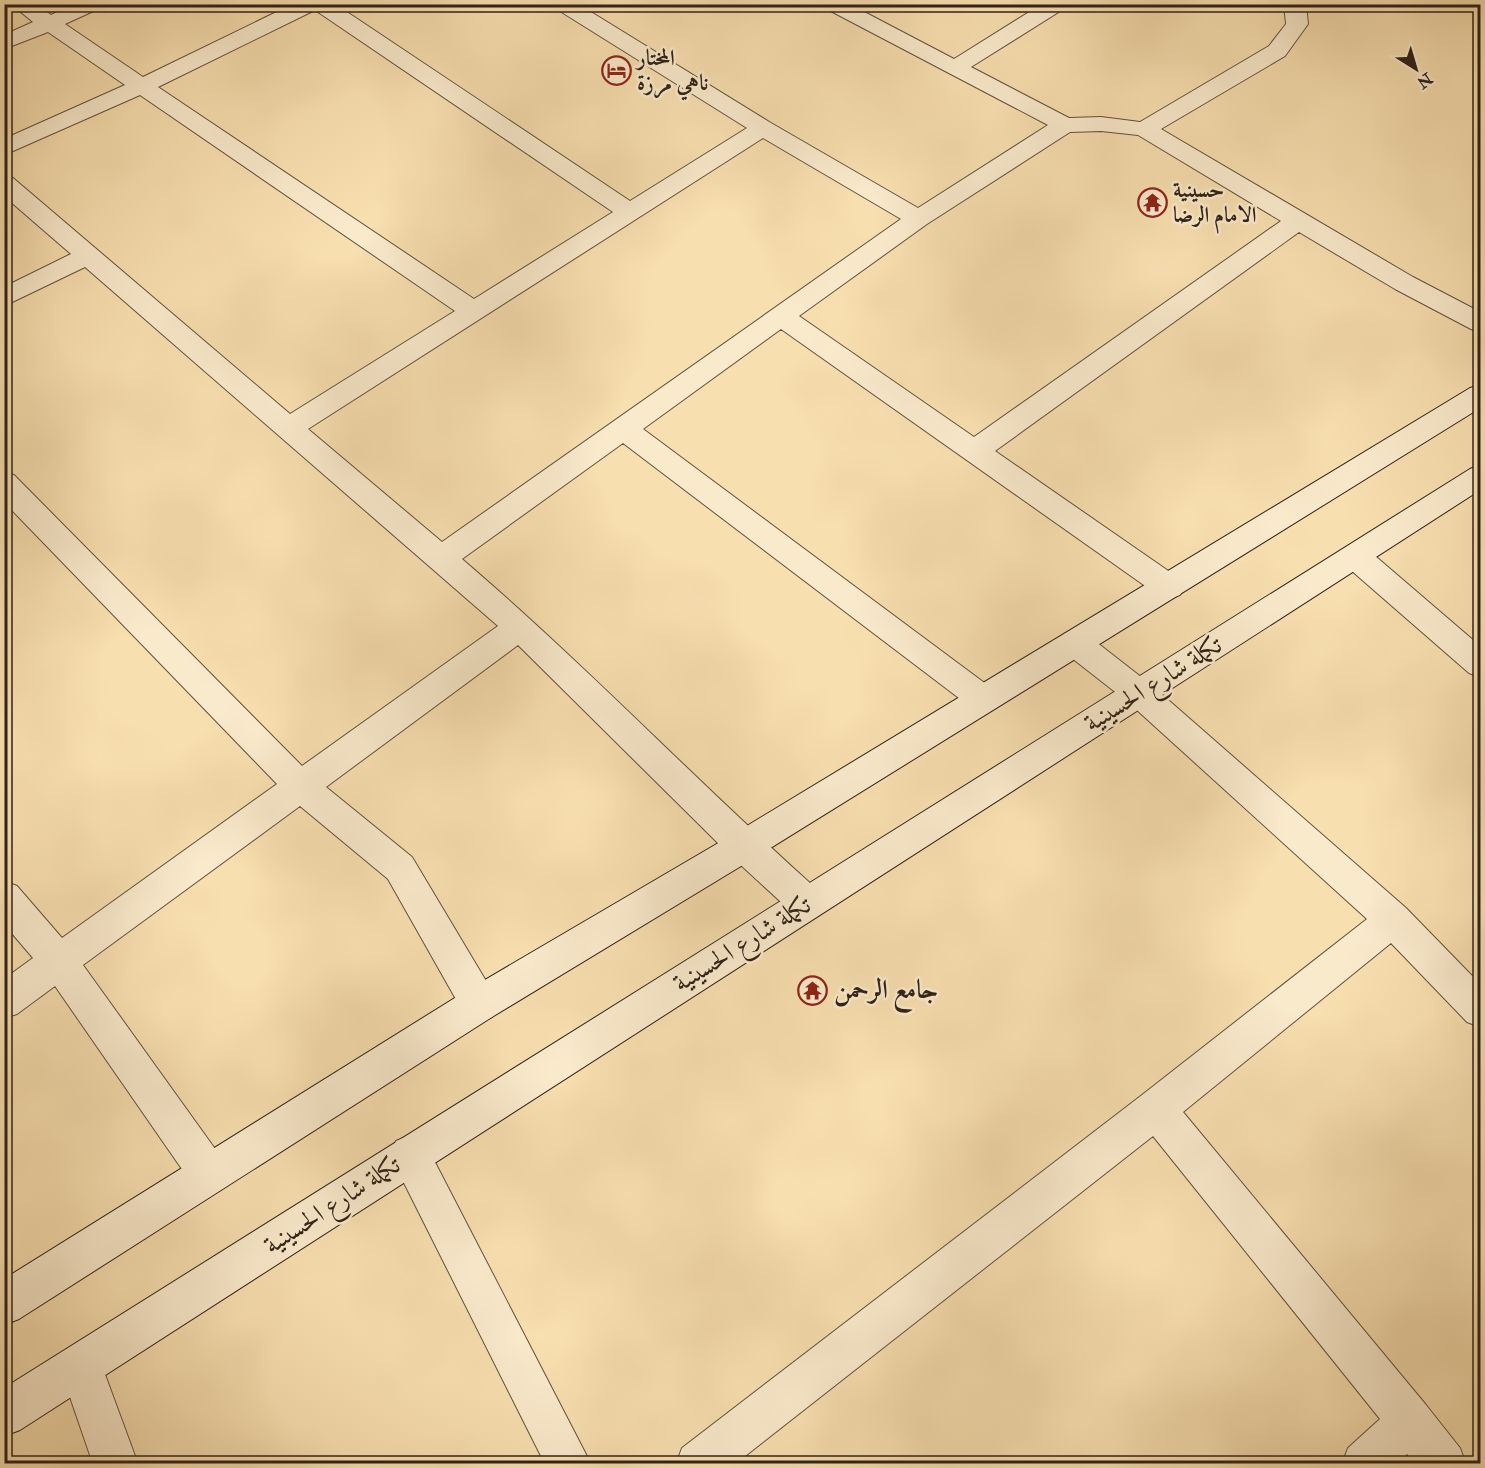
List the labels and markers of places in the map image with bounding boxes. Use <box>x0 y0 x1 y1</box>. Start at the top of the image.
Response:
place label: المختار ناهي مرزة <box>634 44 708 101</box>
hotel icon: المختار ناهي مرزة <box>600 55 632 87</box>
place label: حسينية الامام الرضا <box>1173 176 1256 234</box>
temple icon: حسينية الامام الرضا <box>1136 187 1168 219</box>
temple icon: جامع الرحمن <box>797 974 829 1006</box>
place label: جامع الرحمن <box>834 974 938 1013</box>

